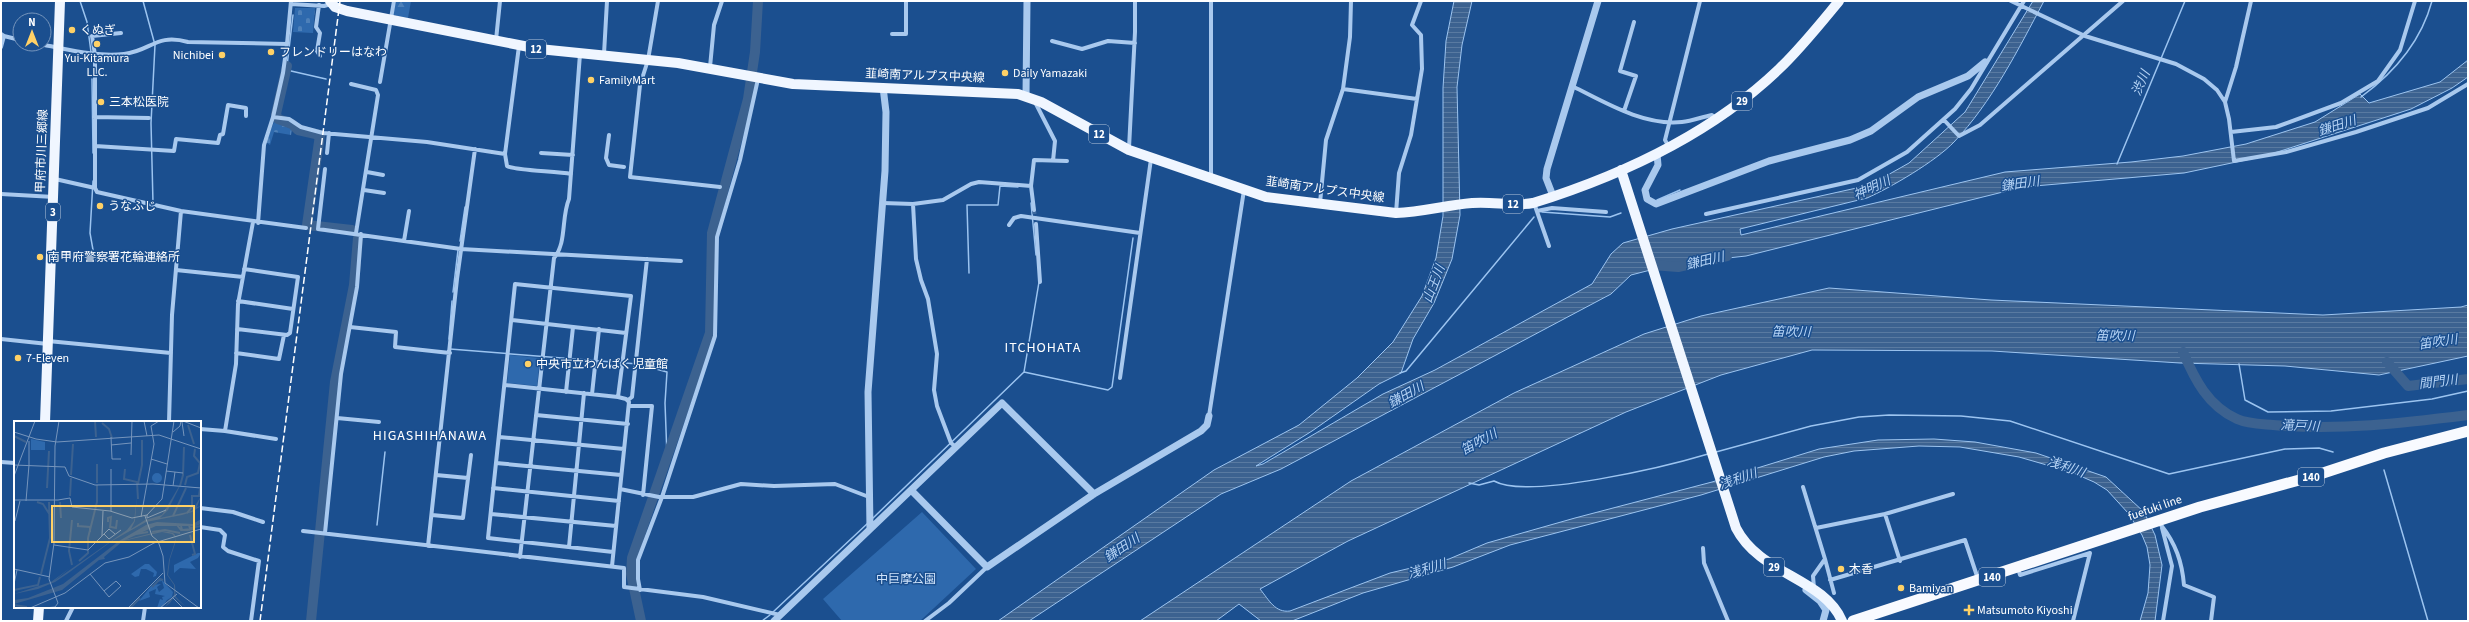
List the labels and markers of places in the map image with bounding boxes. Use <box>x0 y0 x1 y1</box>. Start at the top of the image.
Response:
place label: くぬぎ <box>80 22 116 39</box>
marker: くぬぎ <box>67 25 77 35</box>
marker: Yui-Kitamura LLC. <box>92 39 102 49</box>
place label: フレンドリーはなわ <box>279 44 387 61</box>
place label: Nichibei <box>173 47 214 64</box>
marker: フレンドリーはなわ <box>266 47 276 57</box>
place label: Yui-Kitamura LLC. <box>64 50 129 81</box>
marker: Nichibei <box>217 50 227 60</box>
place label: Daily Yamazaki <box>1013 65 1087 82</box>
marker: Daily Yamazaki <box>1000 68 1010 78</box>
place label: FamilyMart <box>599 72 655 89</box>
marker: FamilyMart <box>586 75 596 85</box>
place label: 三本松医院 <box>109 94 169 111</box>
marker: 三本松医院 <box>96 97 106 107</box>
place label: うなふじ <box>108 198 156 215</box>
marker: うなふじ <box>95 201 105 211</box>
place label: 南甲府警察署花輪連絡所 <box>48 249 180 266</box>
marker: 南甲府警察署花輪連絡所 <box>35 252 45 262</box>
place label: 7-Eleven <box>26 350 69 367</box>
marker: 7-Eleven <box>13 353 23 363</box>
place label: 中央市立わんぱく児童館 <box>536 356 668 373</box>
marker: 中央市立わんぱく児童館 <box>523 359 533 369</box>
place label: 木香 <box>1849 561 1873 578</box>
marker: 木香 <box>1836 564 1846 574</box>
place label: Bamiyan <box>1909 580 1953 597</box>
marker: Bamiyan <box>1896 583 1906 593</box>
place label: Matsumoto Kiyoshi <box>1977 602 2073 619</box>
marker: Matsumoto Kiyoshi <box>1964 605 1974 615</box>

